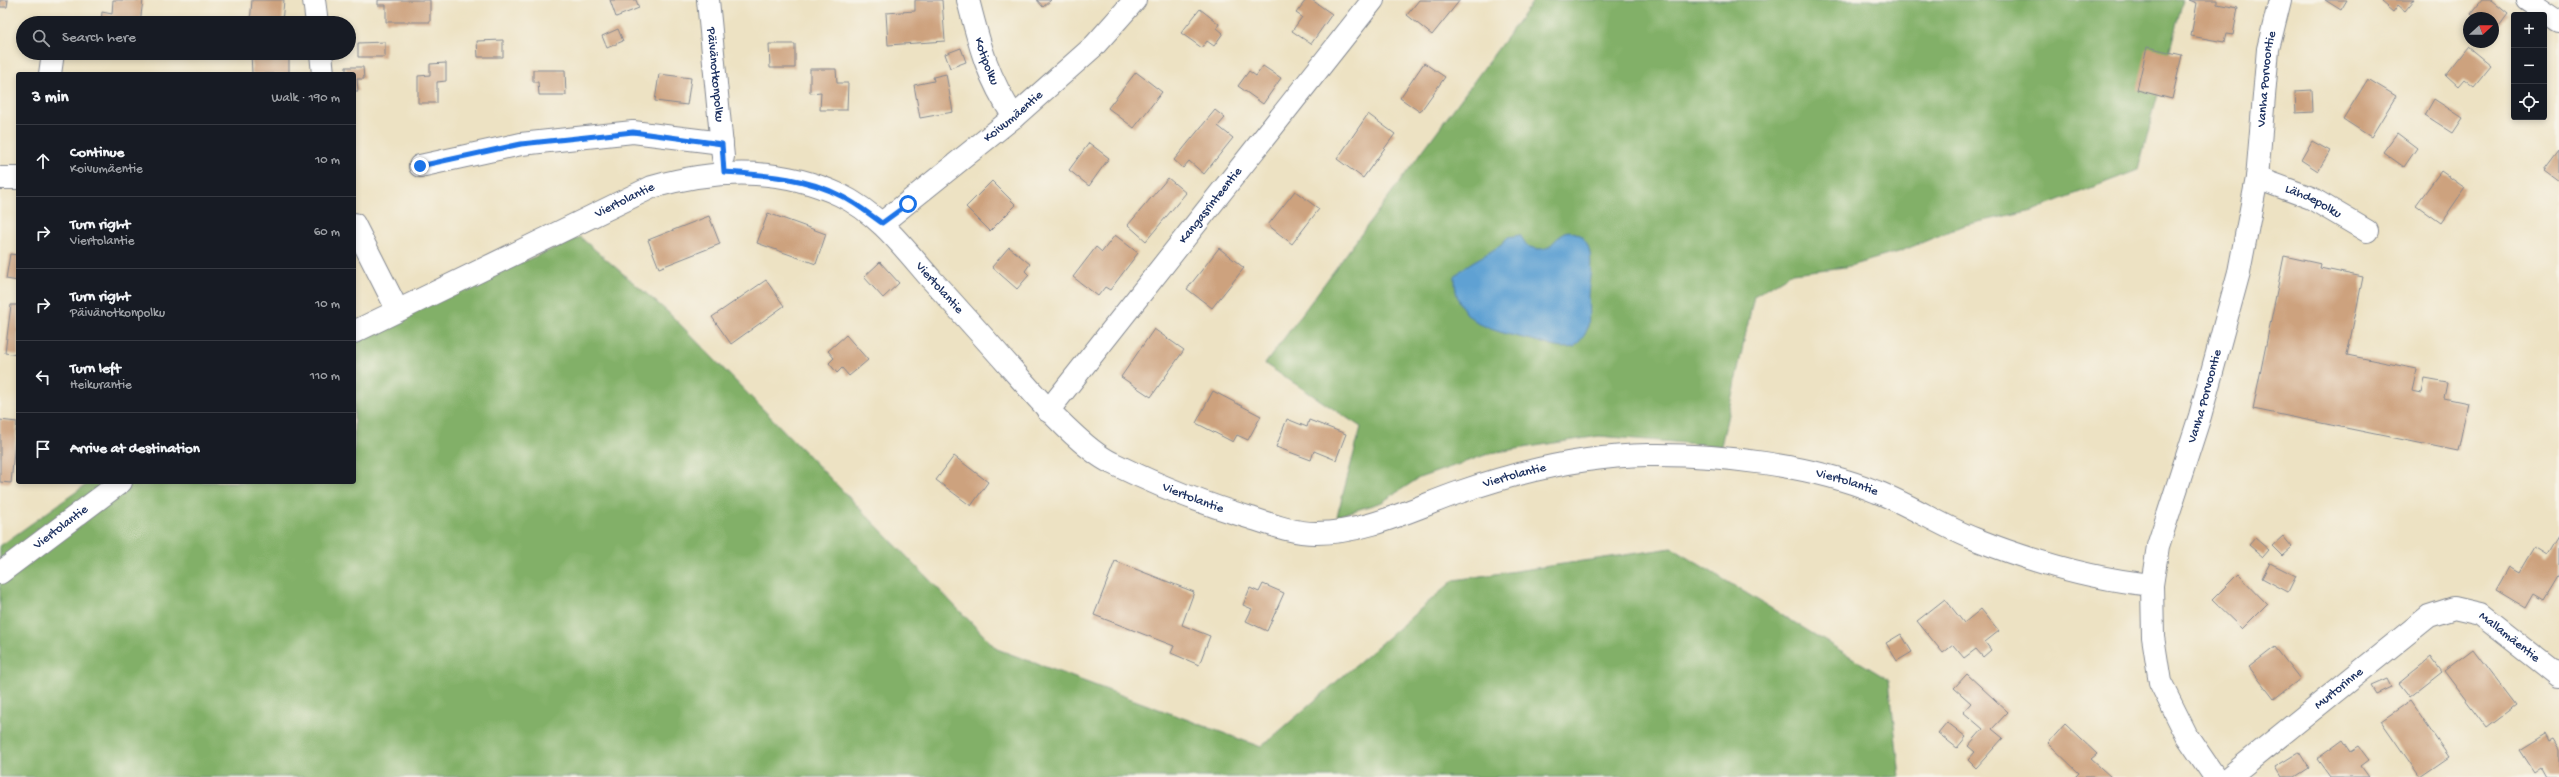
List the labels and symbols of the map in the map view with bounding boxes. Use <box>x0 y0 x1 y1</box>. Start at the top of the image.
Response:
north arrow <box>2463 12 2499 48</box>
street label: Päivänotkonpolku <box>703 26 727 123</box>
street label: Vanha Porvoontie <box>2254 29 2280 129</box>
street label: Kotipolku <box>971 36 1002 88</box>
street label: Koivumäentie <box>981 87 1046 146</box>
route end <box>411 157 429 175</box>
street label: Kangasrinteentie <box>1176 164 1246 247</box>
street label: Viertolantie <box>591 179 657 222</box>
street label: Lähdepolku <box>2283 182 2344 222</box>
route start <box>899 195 917 213</box>
street label: Viertolantie <box>912 258 967 317</box>
street label: Vanha Porvoontie <box>2184 347 2225 446</box>
street label: Viertolantie <box>1480 460 1548 492</box>
street label: Viertolantie <box>1813 465 1881 499</box>
street label: Viertolantie <box>1159 479 1226 516</box>
street label: Viertolantie <box>30 502 91 553</box>
street label: Mallamäentie <box>2476 608 2543 666</box>
street label: Murtorinne <box>2311 664 2366 713</box>

